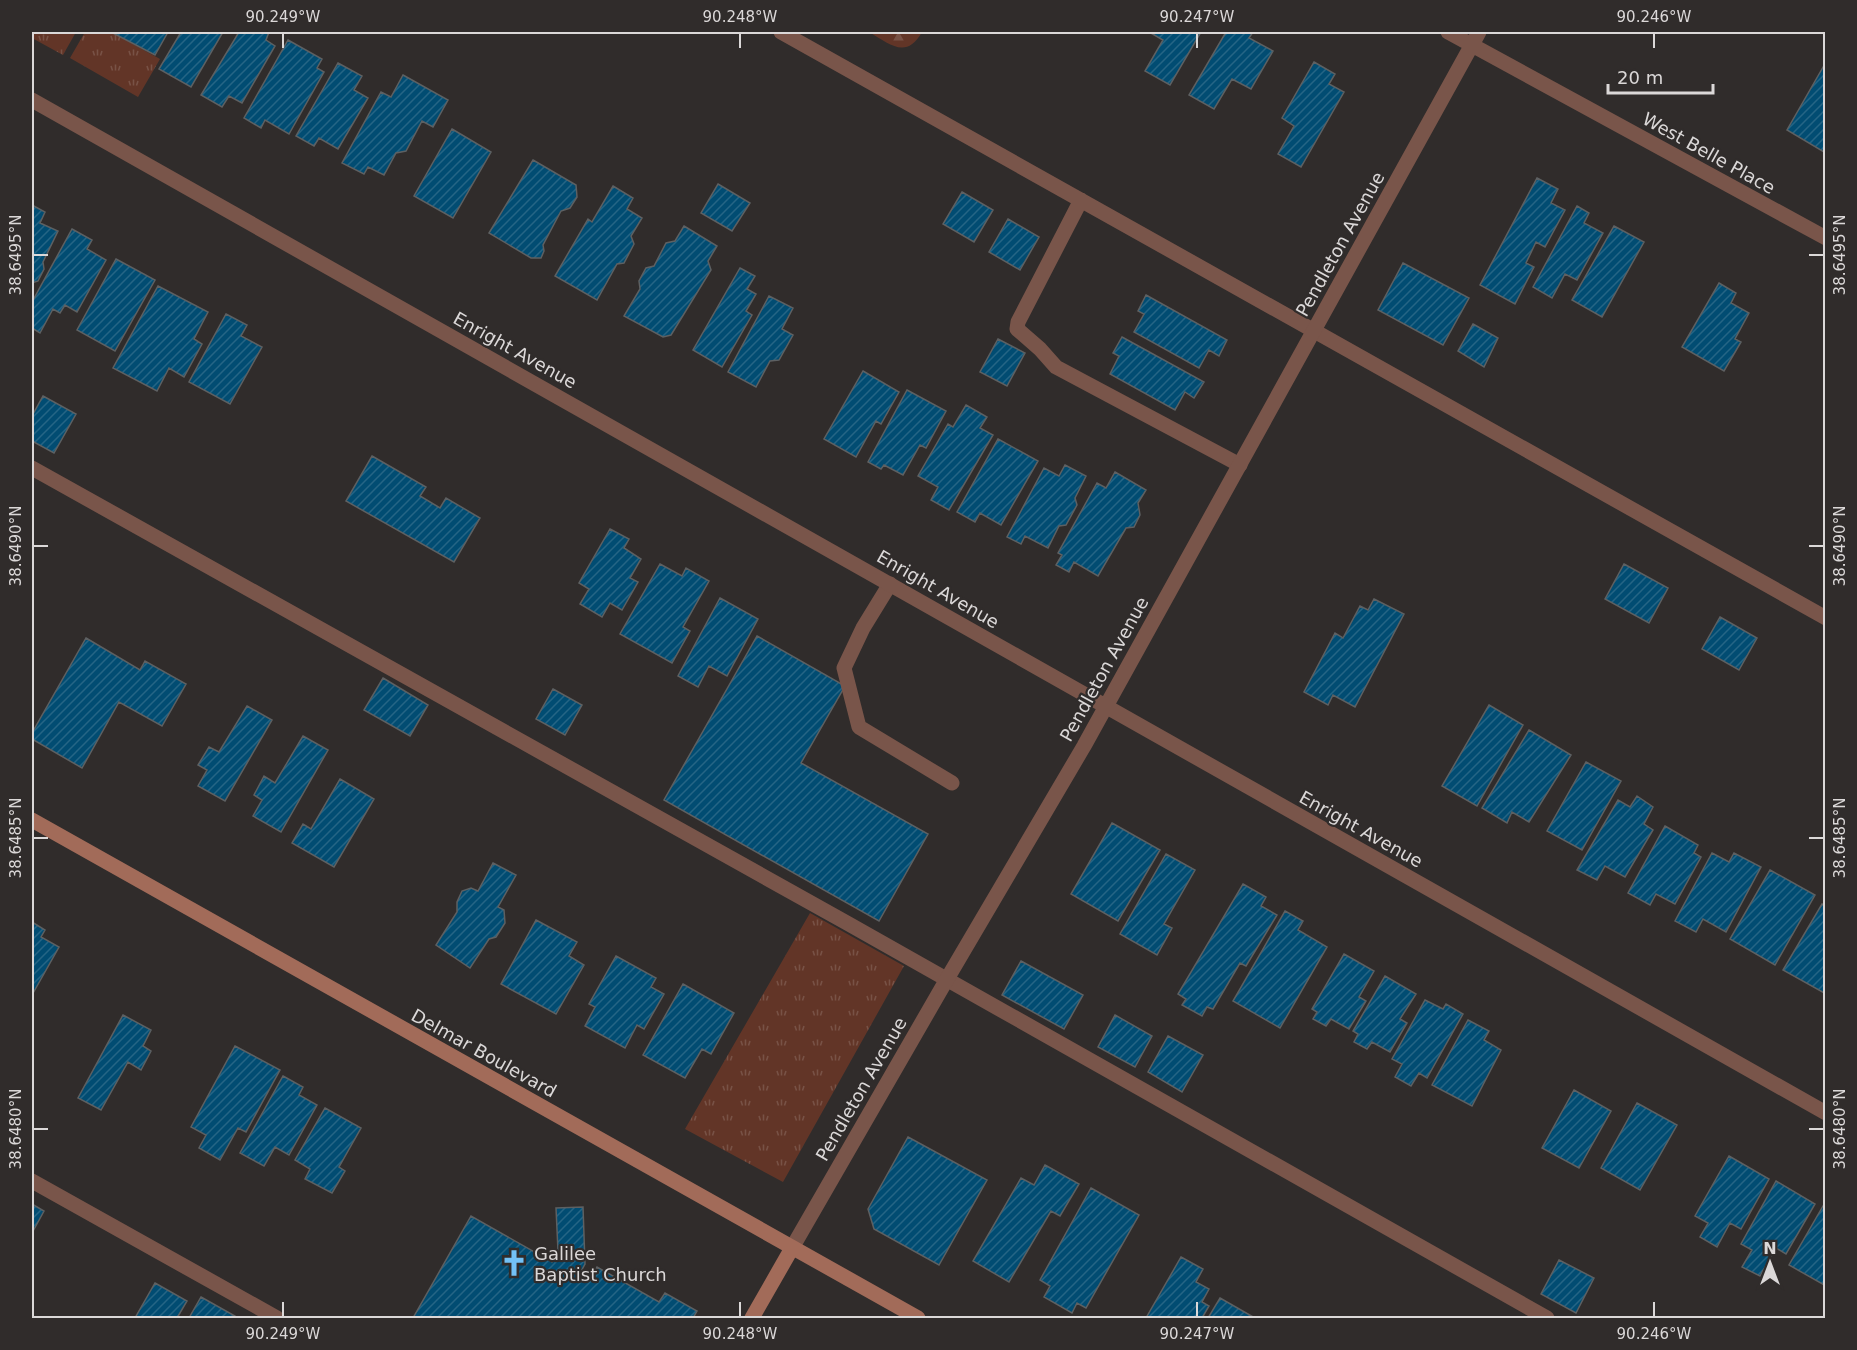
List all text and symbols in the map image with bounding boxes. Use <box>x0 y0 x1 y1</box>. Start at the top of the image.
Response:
text: 90.249°W <box>246 8 321 26</box>
text: 90.248°W <box>703 8 778 26</box>
text: 90.247°W <box>1160 8 1235 26</box>
text: 90.246°W <box>1617 8 1692 26</box>
scale bar <box>1608 57 1713 95</box>
text: 20 m <box>1617 67 1663 88</box>
street label: West Belle Place <box>1639 108 1779 198</box>
street label: Pendleton Avenue <box>1291 168 1389 320</box>
text: 38.6495°N <box>7 215 25 295</box>
text: 38.6495°N <box>1831 215 1849 295</box>
street label: Enright Avenue <box>450 307 580 393</box>
text: 38.6490°N <box>7 506 25 586</box>
text: 38.6490°N <box>1831 506 1849 586</box>
street label: Enright Avenue <box>873 545 1003 633</box>
street label: Pendleton Avenue <box>1055 593 1153 745</box>
street label: Enright Avenue <box>1296 786 1426 872</box>
text: 38.6485°N <box>7 798 25 878</box>
text: 38.6485°N <box>1831 798 1849 878</box>
street label: Delmar Boulevard <box>408 1004 560 1102</box>
street label: Pendleton Avenue <box>811 1013 911 1165</box>
text: 38.6480°N <box>7 1089 25 1169</box>
text: 38.6480°N <box>1831 1089 1849 1169</box>
north arrow <box>1740 1233 1800 1293</box>
text: N <box>1763 1239 1777 1258</box>
place label: Galilee Baptist Church <box>534 1243 667 1285</box>
church icon: Galilee Baptist Church <box>499 1248 529 1278</box>
text: 90.249°W <box>246 1325 321 1343</box>
text: 90.248°W <box>703 1325 778 1343</box>
text: 90.247°W <box>1160 1325 1235 1343</box>
text: 90.246°W <box>1617 1325 1692 1343</box>

